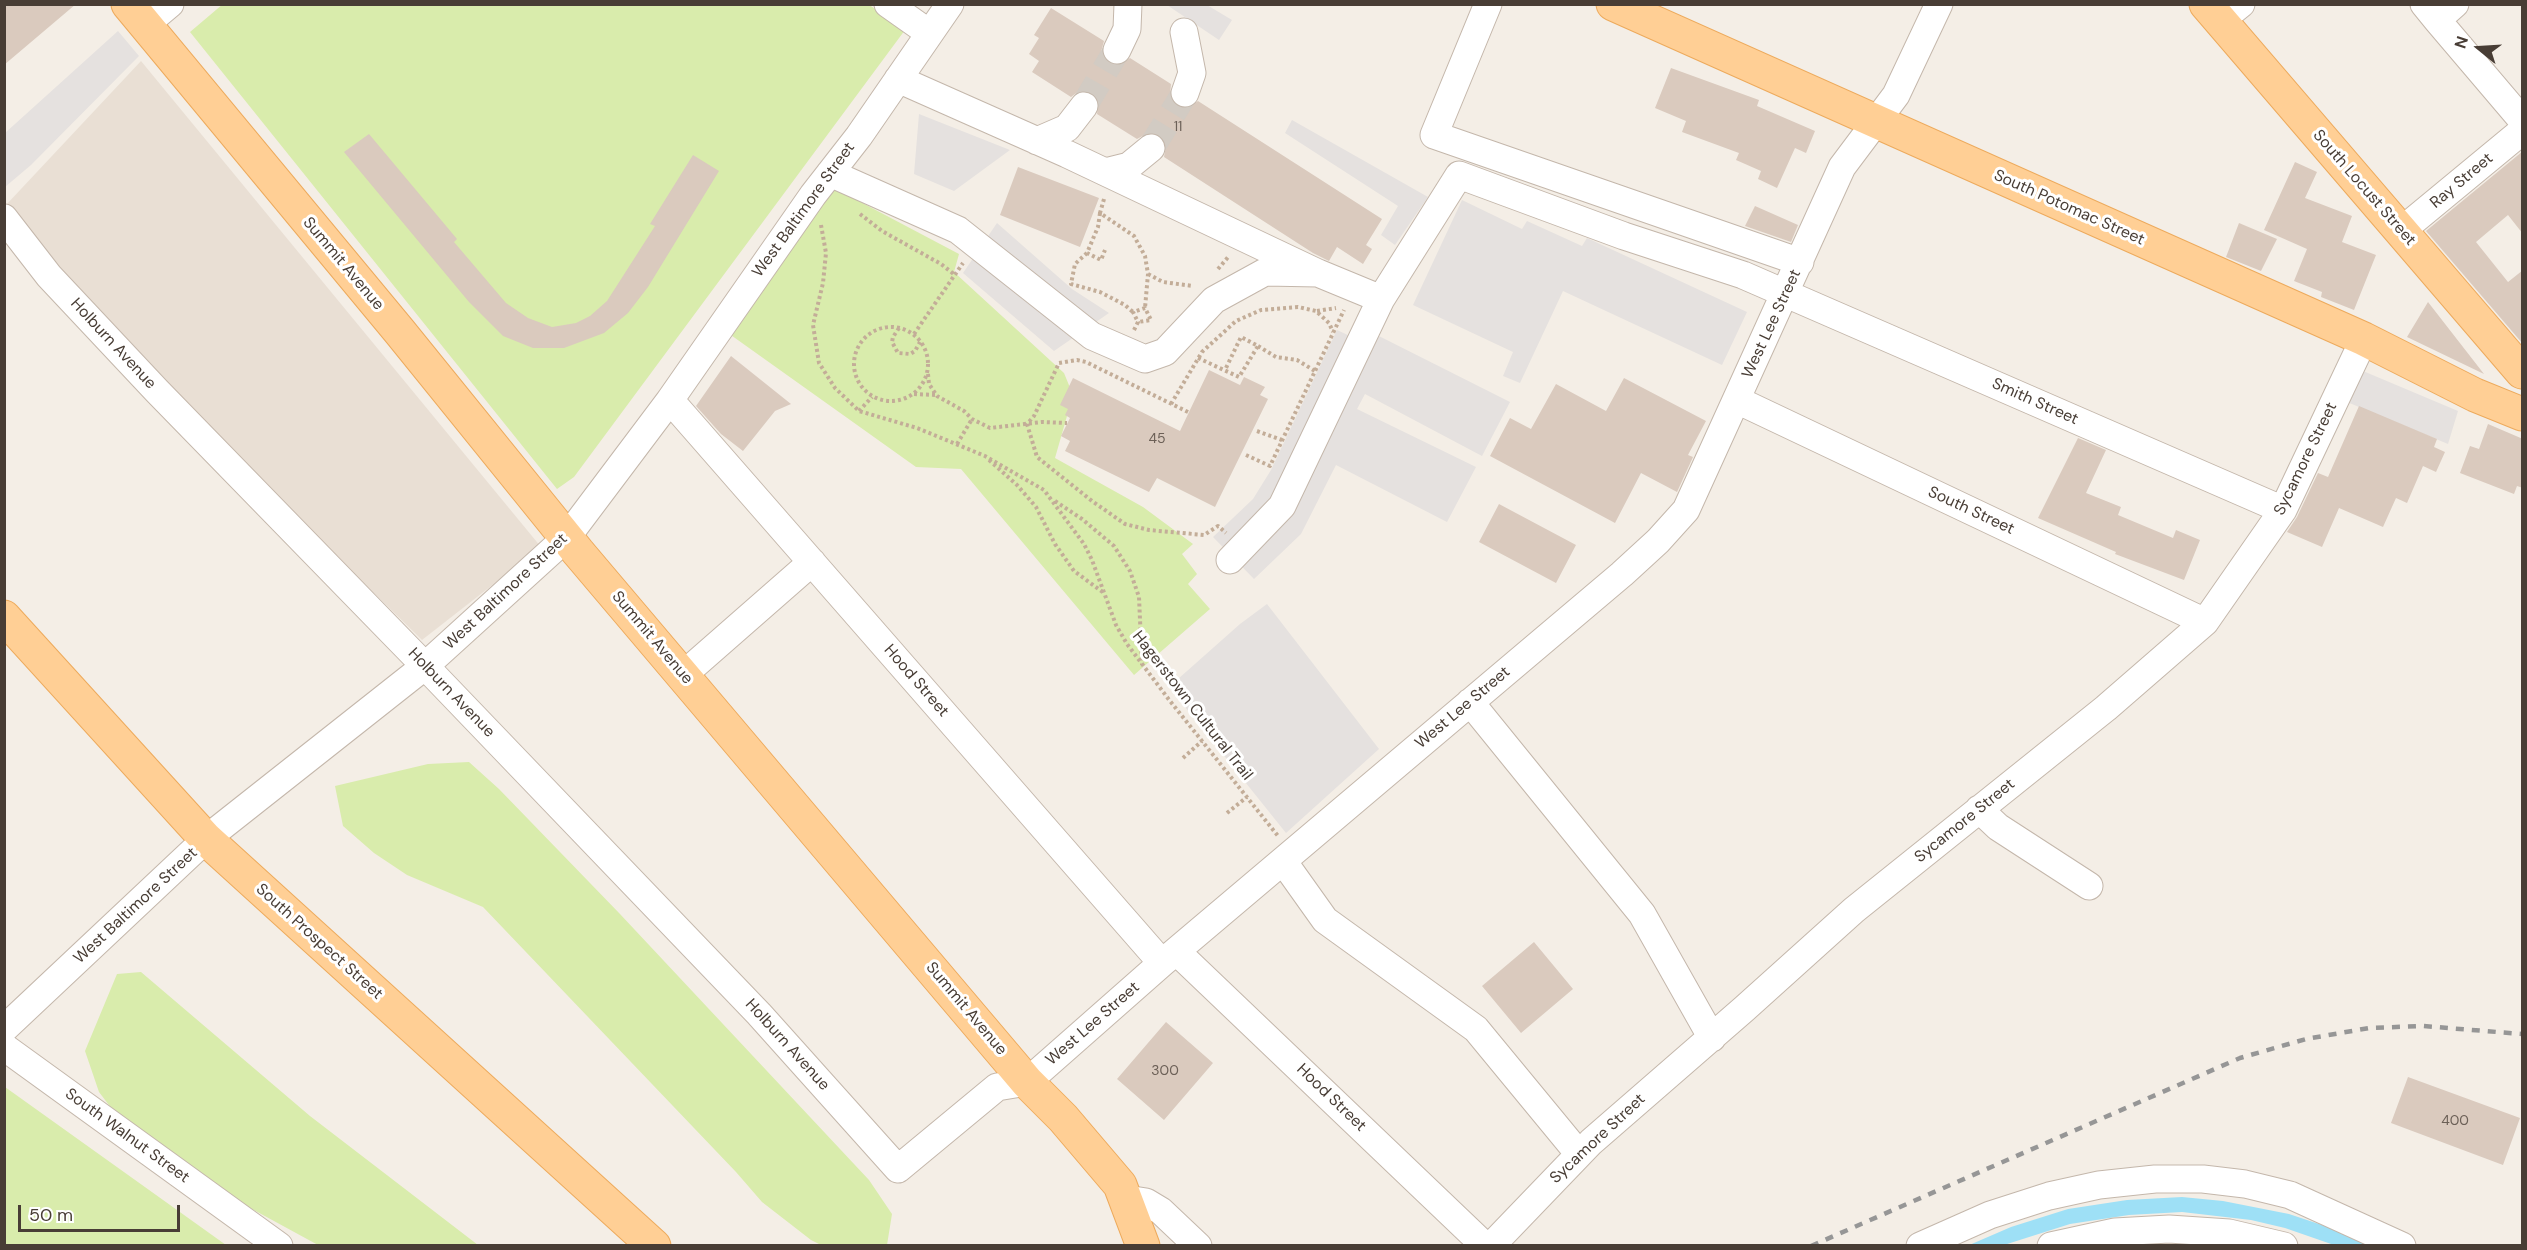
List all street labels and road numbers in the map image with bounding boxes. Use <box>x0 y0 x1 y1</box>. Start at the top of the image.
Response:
street label: South Locust Street <box>2308 126 2420 250</box>
street label: West Baltimore Street <box>749 139 859 281</box>
street label: Ray Street <box>2427 149 2497 213</box>
street label: South Potomac Street <box>1991 166 2147 250</box>
street label: Summit Avenue <box>298 214 388 314</box>
street label: West Lee Street <box>1738 267 1806 381</box>
street label: Holburn Avenue <box>66 295 160 393</box>
street label: Smith Street <box>1989 374 2081 430</box>
street label: Sycamore Street <box>2270 399 2342 519</box>
street label: South Street <box>1925 483 2017 539</box>
street label: West Baltimore Street <box>440 530 572 654</box>
street label: Summit Avenue <box>607 588 697 688</box>
street label: Hagerstown Cultural Trail <box>1128 628 1256 784</box>
street label: Hood Street <box>879 641 953 721</box>
street label: Holburn Avenue <box>404 644 498 742</box>
street label: West Lee Street <box>1412 663 1514 753</box>
street label: Sycamore Street <box>1911 775 2019 867</box>
street label: West Baltimore Street <box>70 844 202 968</box>
street label: South Prospect Street <box>252 880 386 1004</box>
street label: Summit Avenue <box>921 959 1011 1059</box>
street label: West Lee Street <box>1042 978 1144 1070</box>
street label: Holburn Avenue <box>741 995 833 1095</box>
street label: Hood Street <box>1292 1060 1370 1136</box>
street label: South Walnut Street <box>61 1084 193 1188</box>
street label: Sycamore Street <box>1546 1090 1650 1188</box>

